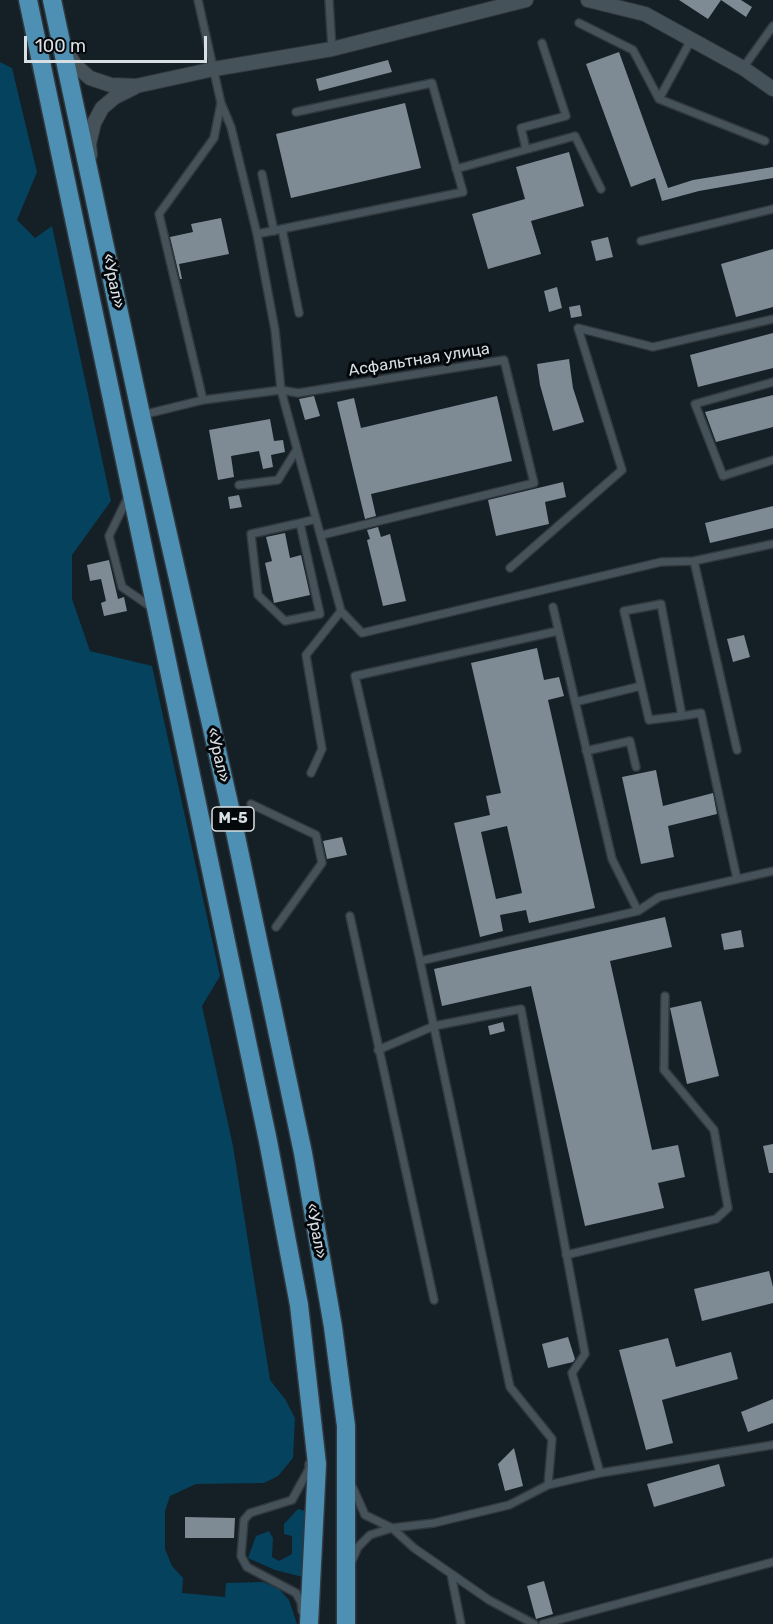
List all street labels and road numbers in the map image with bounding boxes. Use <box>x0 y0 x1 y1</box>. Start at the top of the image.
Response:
street label: «Урал» <box>98 252 128 310</box>
street label: Асфальтная улица <box>347 339 491 381</box>
street label: «Урал» <box>202 726 234 784</box>
road number: М-5 <box>212 807 254 831</box>
street label: «Урал» <box>302 1202 330 1260</box>

